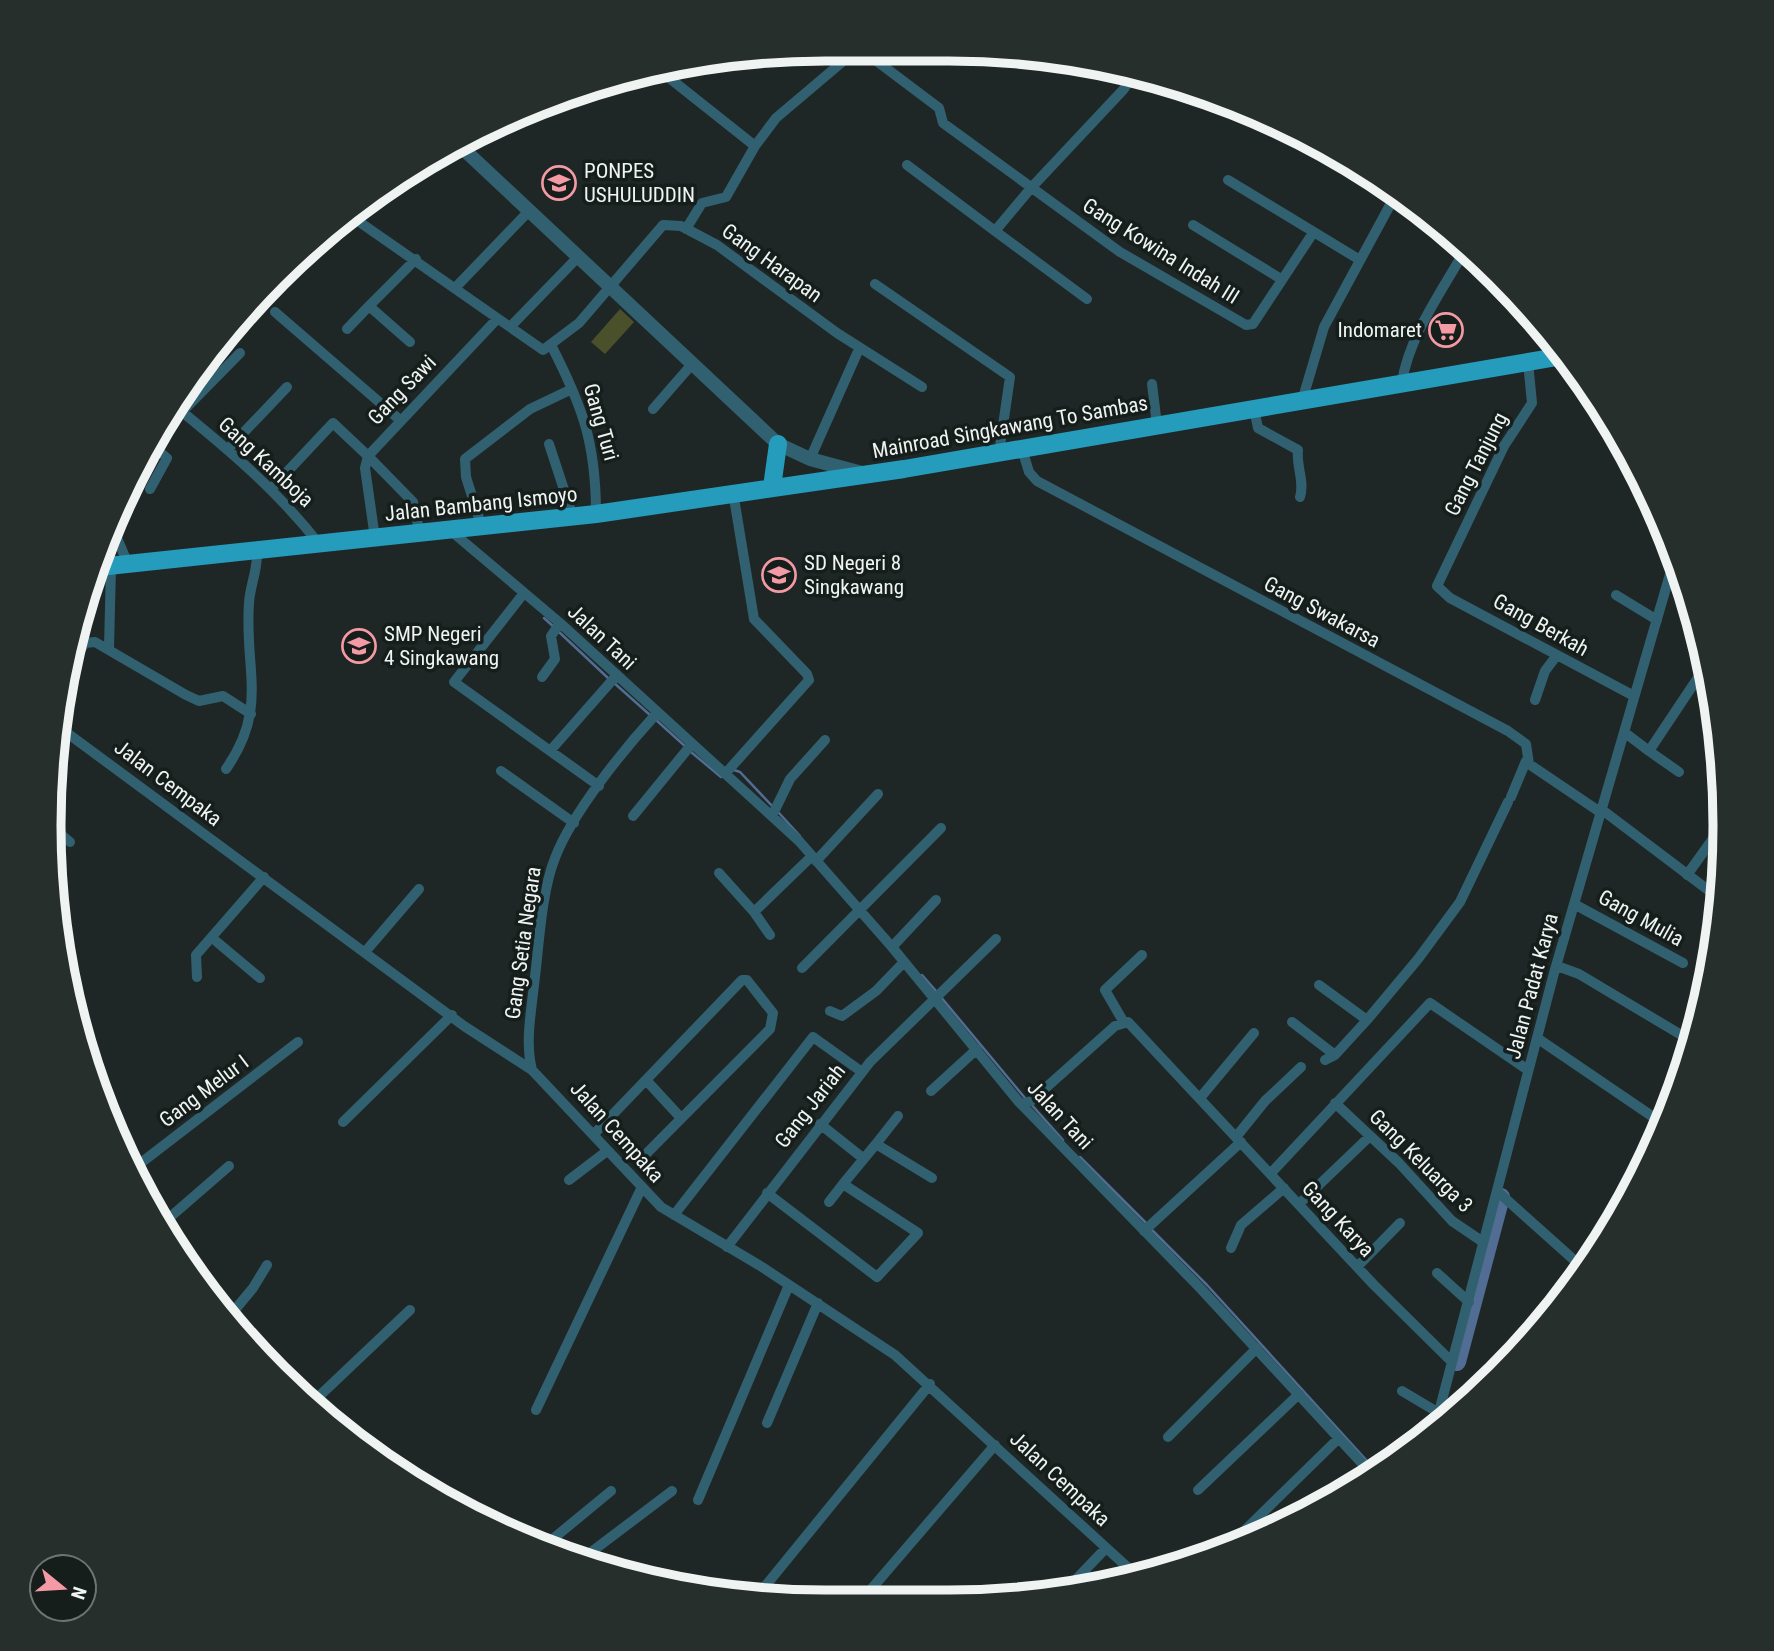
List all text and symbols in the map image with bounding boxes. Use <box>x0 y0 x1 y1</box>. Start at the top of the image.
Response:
place label: PONPES USHULUDDIN <box>584 159 695 207</box>
school or university icon: PONPES USHULUDDIN <box>540 164 578 202</box>
street label: Gang Kowina Indah III <box>1078 193 1244 309</box>
street label: Gang Harapan <box>717 219 827 307</box>
supermarket icon: Indomaret <box>1427 311 1465 349</box>
place label: Indomaret <box>1337 318 1422 342</box>
street label: Gang Sawi <box>363 350 441 430</box>
street label: Gang Turi <box>579 381 623 463</box>
street label: Mainroad Singkawang To Sambas <box>870 391 1150 463</box>
street label: Gang Tanjung <box>1440 408 1512 520</box>
street label: Gang Kamboja <box>214 412 318 512</box>
street label: Jalan Bambang Ismoyo <box>384 482 578 526</box>
place label: SD Negeri 8 Singkawang <box>804 551 904 599</box>
school or university icon: SD Negeri 8 Singkawang <box>760 556 798 594</box>
street label: Gang Swakarsa <box>1260 571 1384 653</box>
street label: Gang Berkah <box>1489 589 1593 661</box>
street label: Jalan Tani <box>563 599 641 675</box>
place label: SMP Negeri 4 Singkawang <box>384 622 499 670</box>
school or university icon: SMP Negeri 4 Singkawang <box>340 627 378 665</box>
street label: Jalan Cempaka <box>110 735 226 831</box>
street label: Gang Setia Negara <box>500 865 546 1021</box>
street label: Gang Mulia <box>1594 885 1688 951</box>
street label: Jalan Padat Karya <box>1501 910 1563 1062</box>
street label: Gang Melur I <box>155 1050 253 1132</box>
street label: Gang Jariah <box>770 1059 850 1153</box>
street label: Jalan Tani <box>1022 1076 1098 1154</box>
street label: Jalan Cempaka <box>565 1077 669 1187</box>
street label: Gang Keluarga 3 <box>1365 1105 1477 1217</box>
street label: Gang Karya <box>1297 1176 1379 1262</box>
street label: Jalan Cempaka <box>1005 1427 1115 1531</box>
north arrow <box>28 1553 98 1623</box>
text: N <box>66 1584 91 1602</box>

